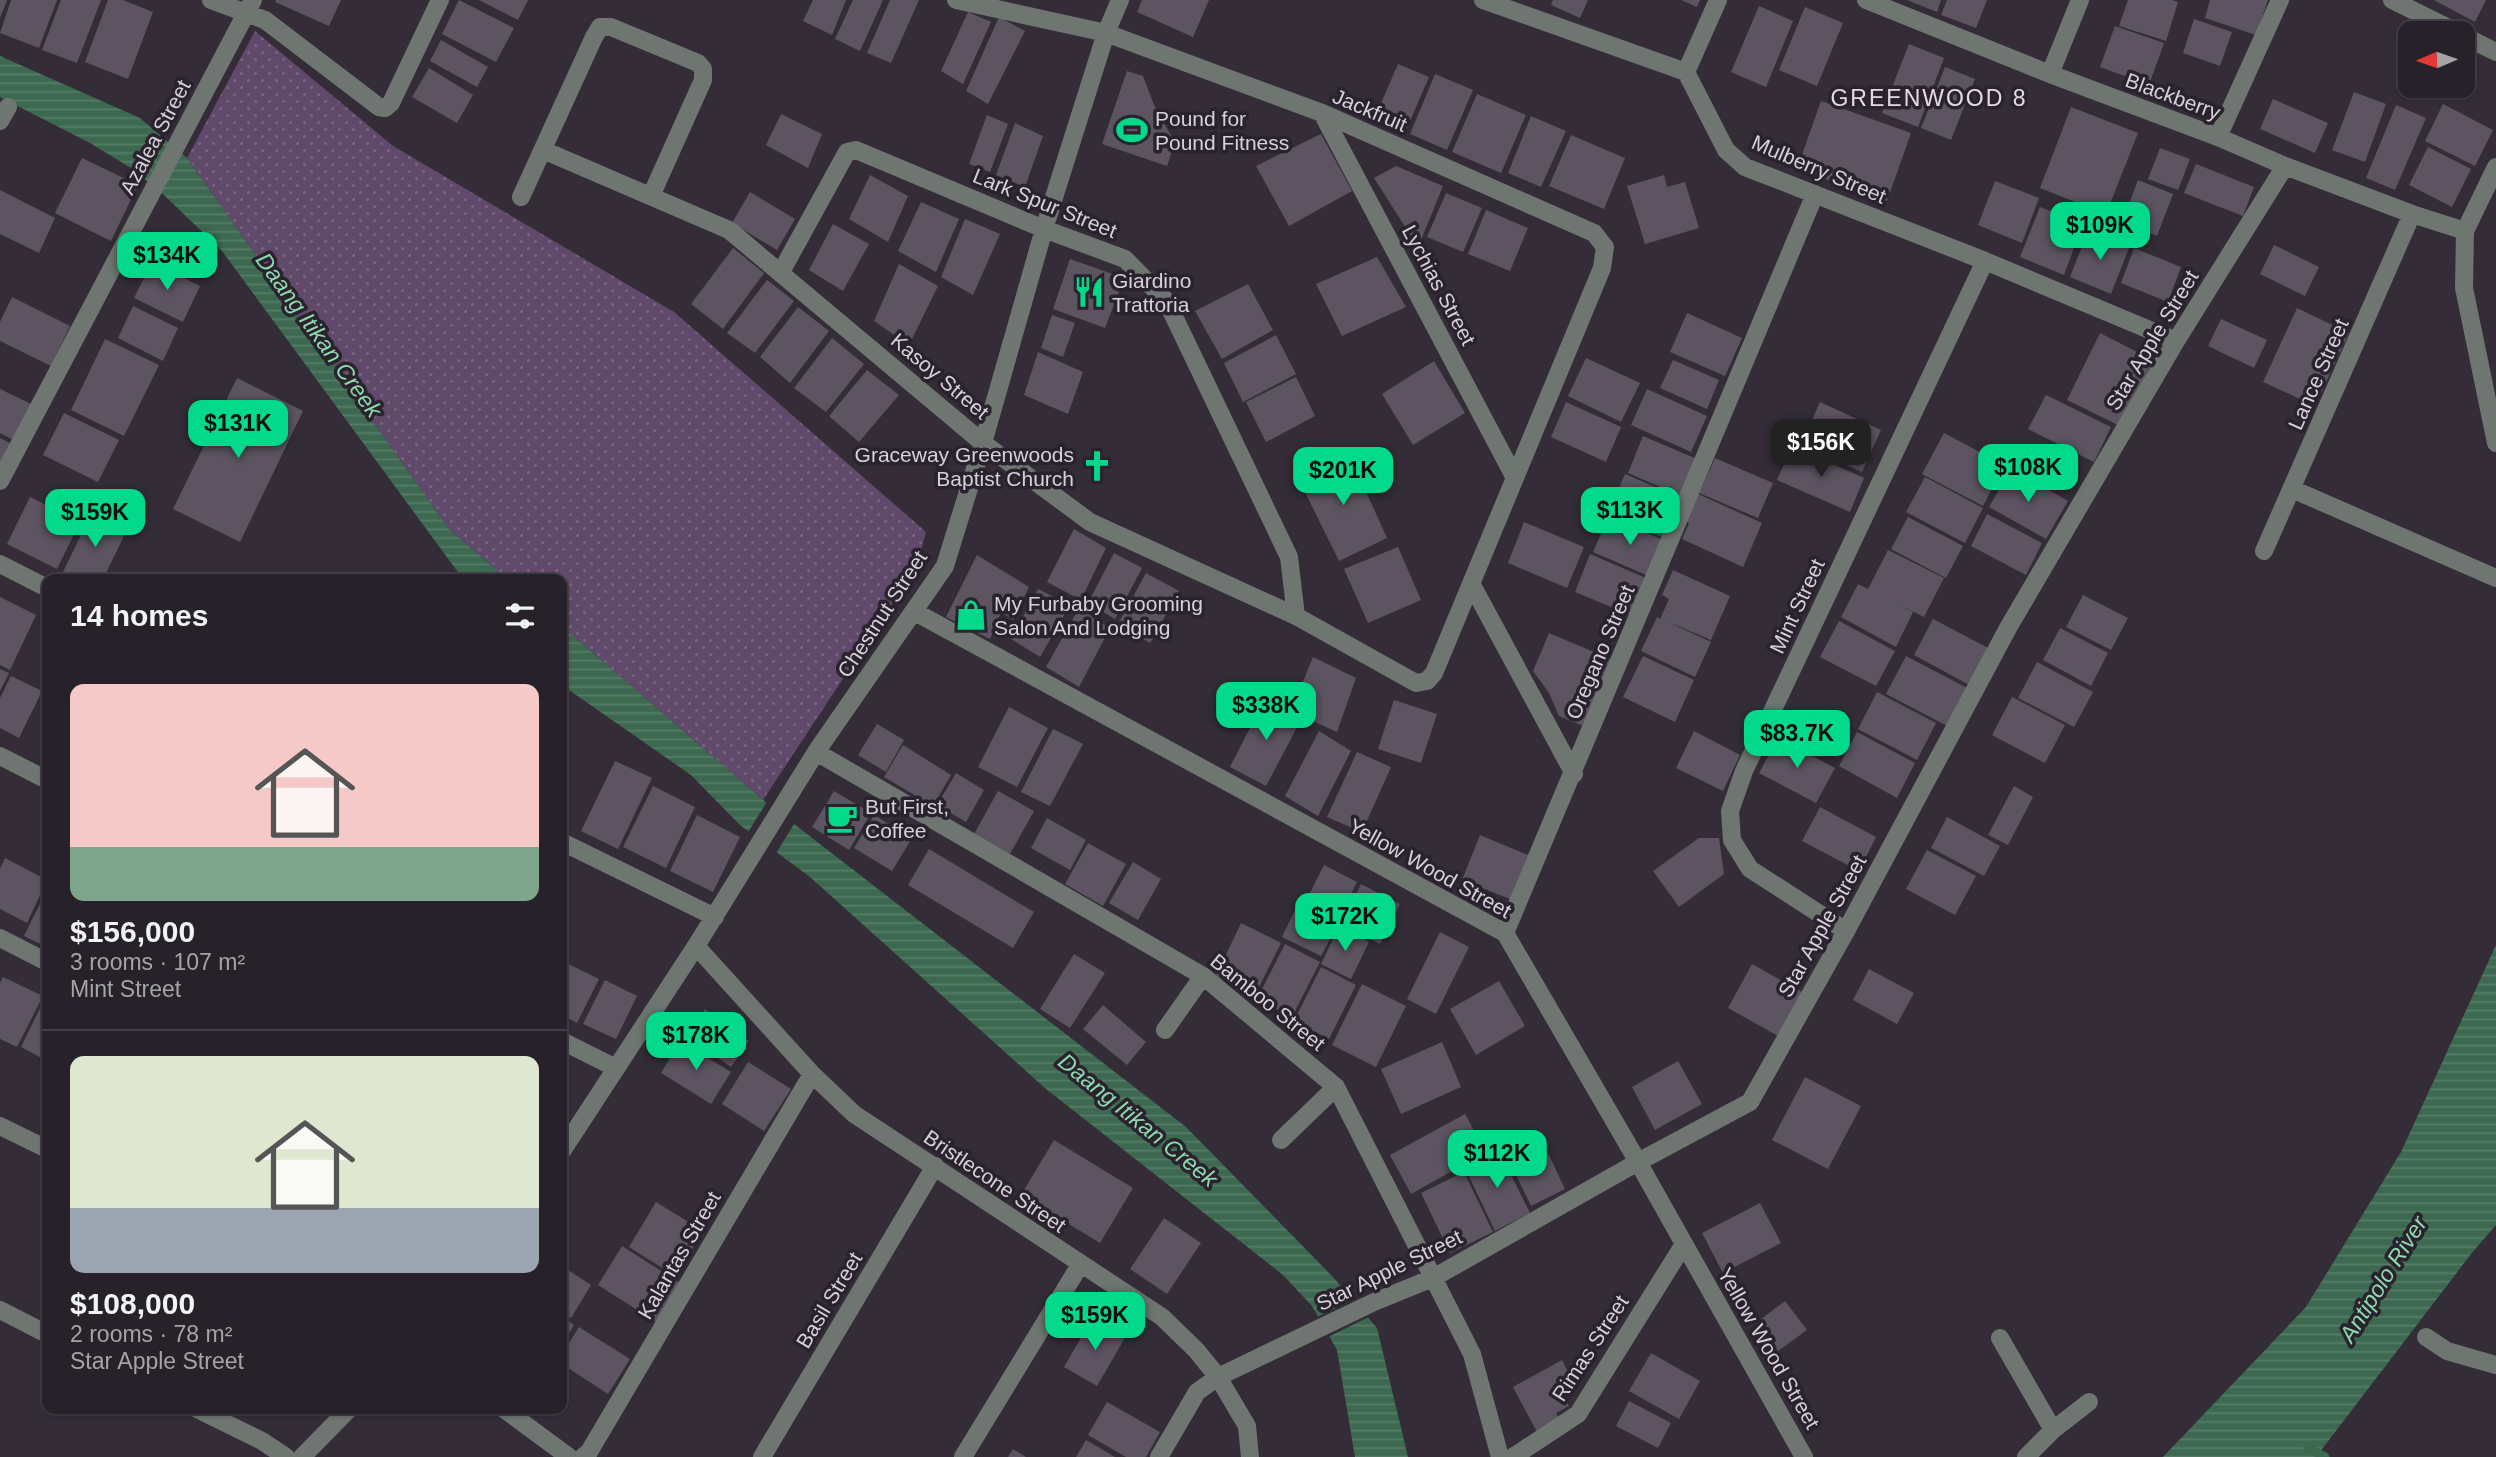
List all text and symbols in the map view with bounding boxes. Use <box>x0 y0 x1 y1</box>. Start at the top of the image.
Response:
north arrow <box>2398 21 2474 98</box>
map controls <box>2398 21 2475 98</box>
street label: Blackberry <box>2122 68 2224 124</box>
street label: Azalea Street <box>115 76 195 198</box>
street label: Jackfruit <box>1330 84 1411 136</box>
district label: GREENWOOD 8 <box>1830 85 2028 111</box>
place label: Pound for Pound Fitness <box>1155 107 1289 154</box>
sports icon: Pound for Pound Fitness <box>1115 113 1149 147</box>
street label: Mulberry Street <box>1748 130 1890 208</box>
street label: Lark Spur Street <box>970 164 1120 242</box>
pin: $109K <box>2051 202 2149 262</box>
text: $109K <box>2066 212 2134 238</box>
street label: Lychias Street <box>1398 221 1480 349</box>
pin: $134K <box>118 232 216 292</box>
text: $134K <box>133 242 201 268</box>
water label: Daang Itikan Creek <box>251 248 388 423</box>
street label: Star Apple Street <box>2101 266 2203 414</box>
place label: Giardino Trattoria <box>1112 269 1191 316</box>
restaurant icon: Giardino Trattoria <box>1072 275 1106 309</box>
street label: Lance Street <box>2283 315 2353 433</box>
street label: Kasoy Street <box>887 329 994 424</box>
pin: $131K <box>189 400 287 460</box>
text: $131K <box>204 410 272 436</box>
pin: $156K <box>1772 420 1870 479</box>
text: $156K <box>1787 429 1855 455</box>
place label: Graceway Greenwoods Baptist Church <box>855 443 1074 490</box>
pin: $108K <box>1979 444 2077 504</box>
pin: $201K <box>1294 448 1392 507</box>
church icon: Graceway Greenwoods Baptist Church <box>1080 449 1114 483</box>
text: $108K <box>1994 454 2062 480</box>
text: $201K <box>1309 457 1377 483</box>
pin: $113K <box>1581 488 1679 547</box>
pin: $159K <box>46 490 144 549</box>
text: $113K <box>1597 497 1663 523</box>
text: $159K <box>61 499 129 525</box>
street label: Chestnut Street <box>833 546 931 681</box>
street label: Mint Street <box>1765 555 1829 657</box>
street label: Oregano Street <box>1561 581 1639 723</box>
place label: My Furbaby Grooming Salon And Lodging <box>994 592 1203 639</box>
icon: filters <box>501 597 539 635</box>
shop icon: My Furbaby Grooming Salon And Lodging <box>954 598 988 632</box>
text: 14 homes <box>70 599 208 632</box>
pin: $338K <box>1217 682 1315 742</box>
text: $338K <box>1232 692 1300 718</box>
pin: $83.7K <box>1740 710 1854 770</box>
text: $83.7K <box>1760 720 1834 746</box>
icon: home <box>242 730 368 856</box>
place label: But First, Coffee <box>865 795 949 842</box>
cafe icon: But First, Coffee <box>825 801 859 835</box>
street label: Yellow Wood Street <box>1345 814 1515 922</box>
street label: Star Apple Street <box>1773 851 1871 1001</box>
pin: $172K <box>1296 894 1394 953</box>
text: $172K <box>1311 903 1379 929</box>
text: $156,000 <box>70 915 195 948</box>
text: 3 rooms · 107 m² <box>70 949 245 975</box>
street label: Bamboo Street <box>1206 949 1330 1055</box>
text: Mint Street <box>70 976 181 1002</box>
pin: $178K <box>647 1012 745 1072</box>
text: $178K <box>662 1022 730 1048</box>
water label: Daang Itikan Creek <box>1053 1048 1224 1193</box>
icon: home <box>242 1102 368 1228</box>
street label: Bristlecone Street <box>920 1125 1070 1237</box>
pin: $112K <box>1448 1130 1546 1190</box>
text: $112K <box>1464 1140 1530 1166</box>
street label: Kalantas Street <box>633 1187 725 1323</box>
water label: Antipolo River <box>2333 1210 2433 1348</box>
street label: Star Apple Street <box>1313 1225 1466 1315</box>
street label: Basil Street <box>791 1248 867 1352</box>
street label: Yellow Wood Street <box>1714 1263 1825 1433</box>
text: $108,000 <box>70 1287 195 1320</box>
street label: Rimas Street <box>1547 1291 1633 1405</box>
pin: $159K <box>1046 1292 1144 1352</box>
text: $159K <box>1061 1302 1129 1328</box>
text: 2 rooms · 78 m² <box>70 1321 232 1347</box>
text: Star Apple Street <box>70 1348 244 1374</box>

